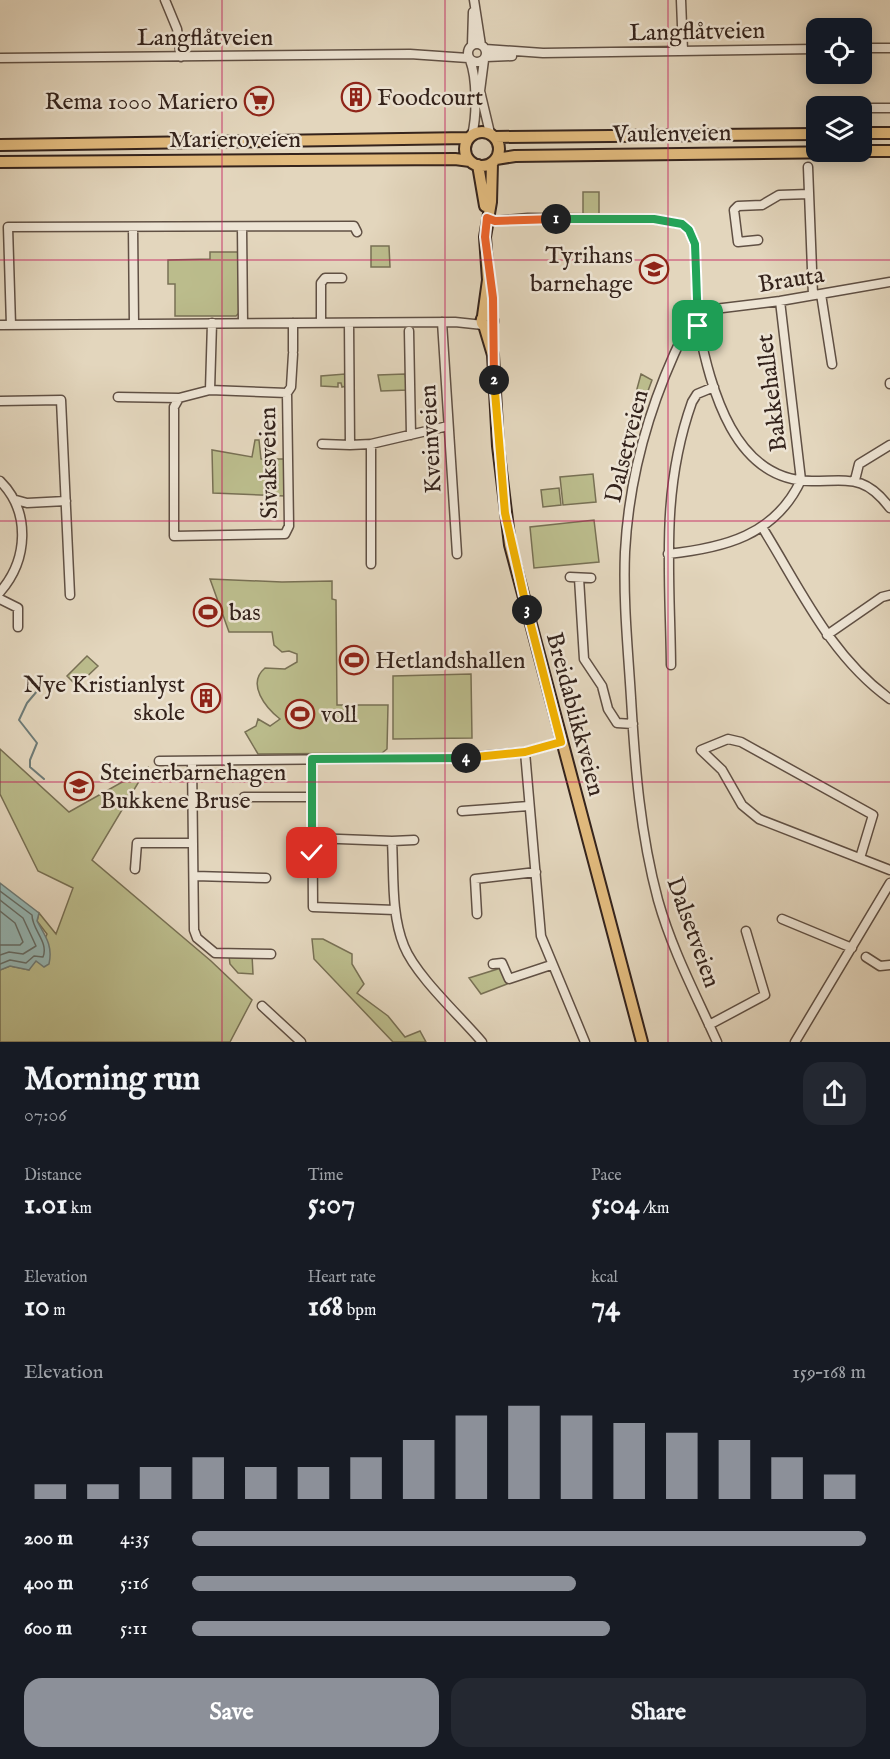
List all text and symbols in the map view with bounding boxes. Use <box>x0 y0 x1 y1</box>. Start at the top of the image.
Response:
street label: Langflåtveien <box>629 16 766 49</box>
map controls <box>806 18 872 162</box>
button: locate <box>806 18 872 84</box>
street label: Langflåtveien <box>137 23 273 54</box>
building icon: Foodcourt <box>340 81 372 113</box>
place label: Foodcourt <box>377 83 483 114</box>
supermarket icon: Rema 1000 Mariero <box>243 85 275 117</box>
place label: Rema 1000 Mariero <box>44 87 238 118</box>
button: layers <box>806 96 872 162</box>
street label: Vaulenveien <box>611 118 732 151</box>
street label: Marieroveien <box>169 125 301 156</box>
pin: 1 <box>541 204 571 234</box>
text: 1 <box>553 209 559 229</box>
place label: Tyrihans barnehage <box>530 241 633 300</box>
school or university icon: Tyrihans barnehage <box>638 253 670 285</box>
street label: Brauta <box>756 260 827 301</box>
pin <box>672 300 723 351</box>
icon: arrive <box>681 309 714 342</box>
street label: Bakkehallet <box>750 332 795 453</box>
pin: 2 <box>479 365 509 395</box>
text: 2 <box>490 370 498 390</box>
street label: Kveinveien <box>413 384 450 494</box>
street label: Dalsetveien <box>598 386 657 506</box>
street label: Sivaksveien <box>253 406 286 519</box>
pin: 3 <box>512 595 542 625</box>
sports icon: bas <box>192 596 224 628</box>
place label: bas <box>229 598 261 629</box>
text: 3 <box>524 600 530 620</box>
street label: Breidablikkveien <box>538 629 611 800</box>
sports icon: Hetlandshallen <box>338 644 370 676</box>
place label: Hetlandshallen <box>375 646 526 677</box>
place label: Nye Kristianlyst skole <box>23 670 185 729</box>
building icon: Nye Kristianlyst skole <box>190 682 222 714</box>
sports icon: voll <box>284 698 316 730</box>
place label: voll <box>321 700 358 731</box>
pin: 4 <box>451 743 481 773</box>
text: 4 <box>462 748 470 768</box>
place label: Steinerbarnehagen Bukkene Bruse <box>100 758 287 817</box>
school or university icon: Steinerbarnehagen Bukkene Bruse <box>63 770 95 802</box>
pin <box>286 827 337 878</box>
icon: check <box>295 836 328 869</box>
street label: Dalsetveien <box>658 873 727 992</box>
text: Morning run <box>24 1059 200 1101</box>
button: share <box>803 1062 866 1125</box>
text: 07:06 <box>24 1103 67 1128</box>
text: Distance <box>24 1166 82 1186</box>
text: Time <box>308 1166 343 1186</box>
text: Pace <box>591 1166 622 1186</box>
text: 1.01 <box>24 1186 67 1224</box>
text: 5:07 <box>308 1186 355 1224</box>
text: 5:04 <box>591 1186 640 1224</box>
text: km <box>67 1199 92 1219</box>
text: /km <box>640 1199 669 1219</box>
text: Elevation <box>24 1268 87 1288</box>
text: Heart rate <box>308 1268 376 1288</box>
text: kcal <box>591 1268 618 1288</box>
text: 10 <box>24 1288 50 1326</box>
text: 168 <box>308 1288 343 1326</box>
text: 74 <box>591 1288 620 1326</box>
text: m <box>50 1301 66 1321</box>
text: bpm <box>343 1301 376 1321</box>
text: Elevation <box>24 1360 103 1385</box>
text: 159–168 m <box>792 1360 866 1385</box>
text: 200 m <box>24 1526 73 1551</box>
text: 4:35 <box>120 1526 150 1551</box>
text: 400 m <box>24 1571 73 1596</box>
text: 5:16 <box>120 1571 148 1596</box>
text: 600 m <box>24 1616 72 1641</box>
text: 5:11 <box>120 1616 147 1641</box>
button: Save <box>24 1678 439 1747</box>
button: Share <box>451 1678 866 1747</box>

